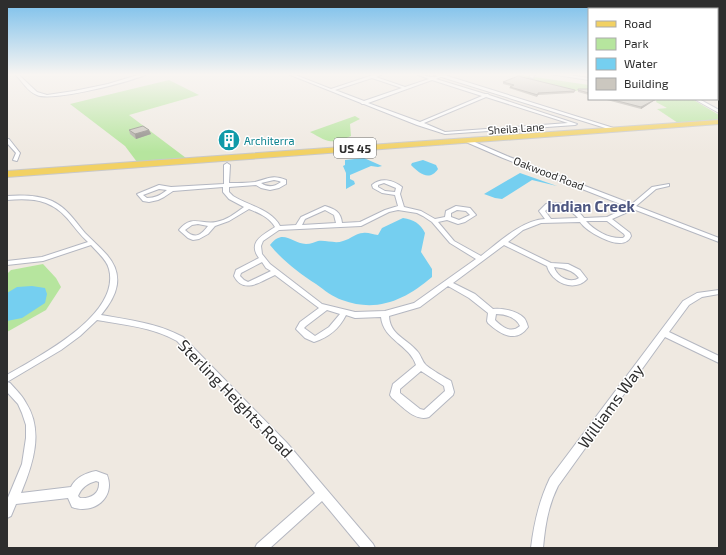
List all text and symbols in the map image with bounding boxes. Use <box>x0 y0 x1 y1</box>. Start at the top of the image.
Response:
legend <box>588 8 718 100</box>
text: Road <box>624 16 652 30</box>
text: Park <box>624 36 649 50</box>
text: Water <box>624 56 658 70</box>
text: Building <box>624 76 669 90</box>
street label: Sheila Lane <box>487 120 545 136</box>
building icon: Architerra <box>216 127 242 153</box>
place label: Architerra <box>244 134 295 147</box>
road number: US 45 <box>334 138 376 158</box>
street label: Oakwood Road <box>512 154 586 192</box>
district label: Indian Creek <box>547 197 635 215</box>
street label: Sterling Heights Road <box>175 335 297 461</box>
street label: Williams Way <box>573 360 647 452</box>

